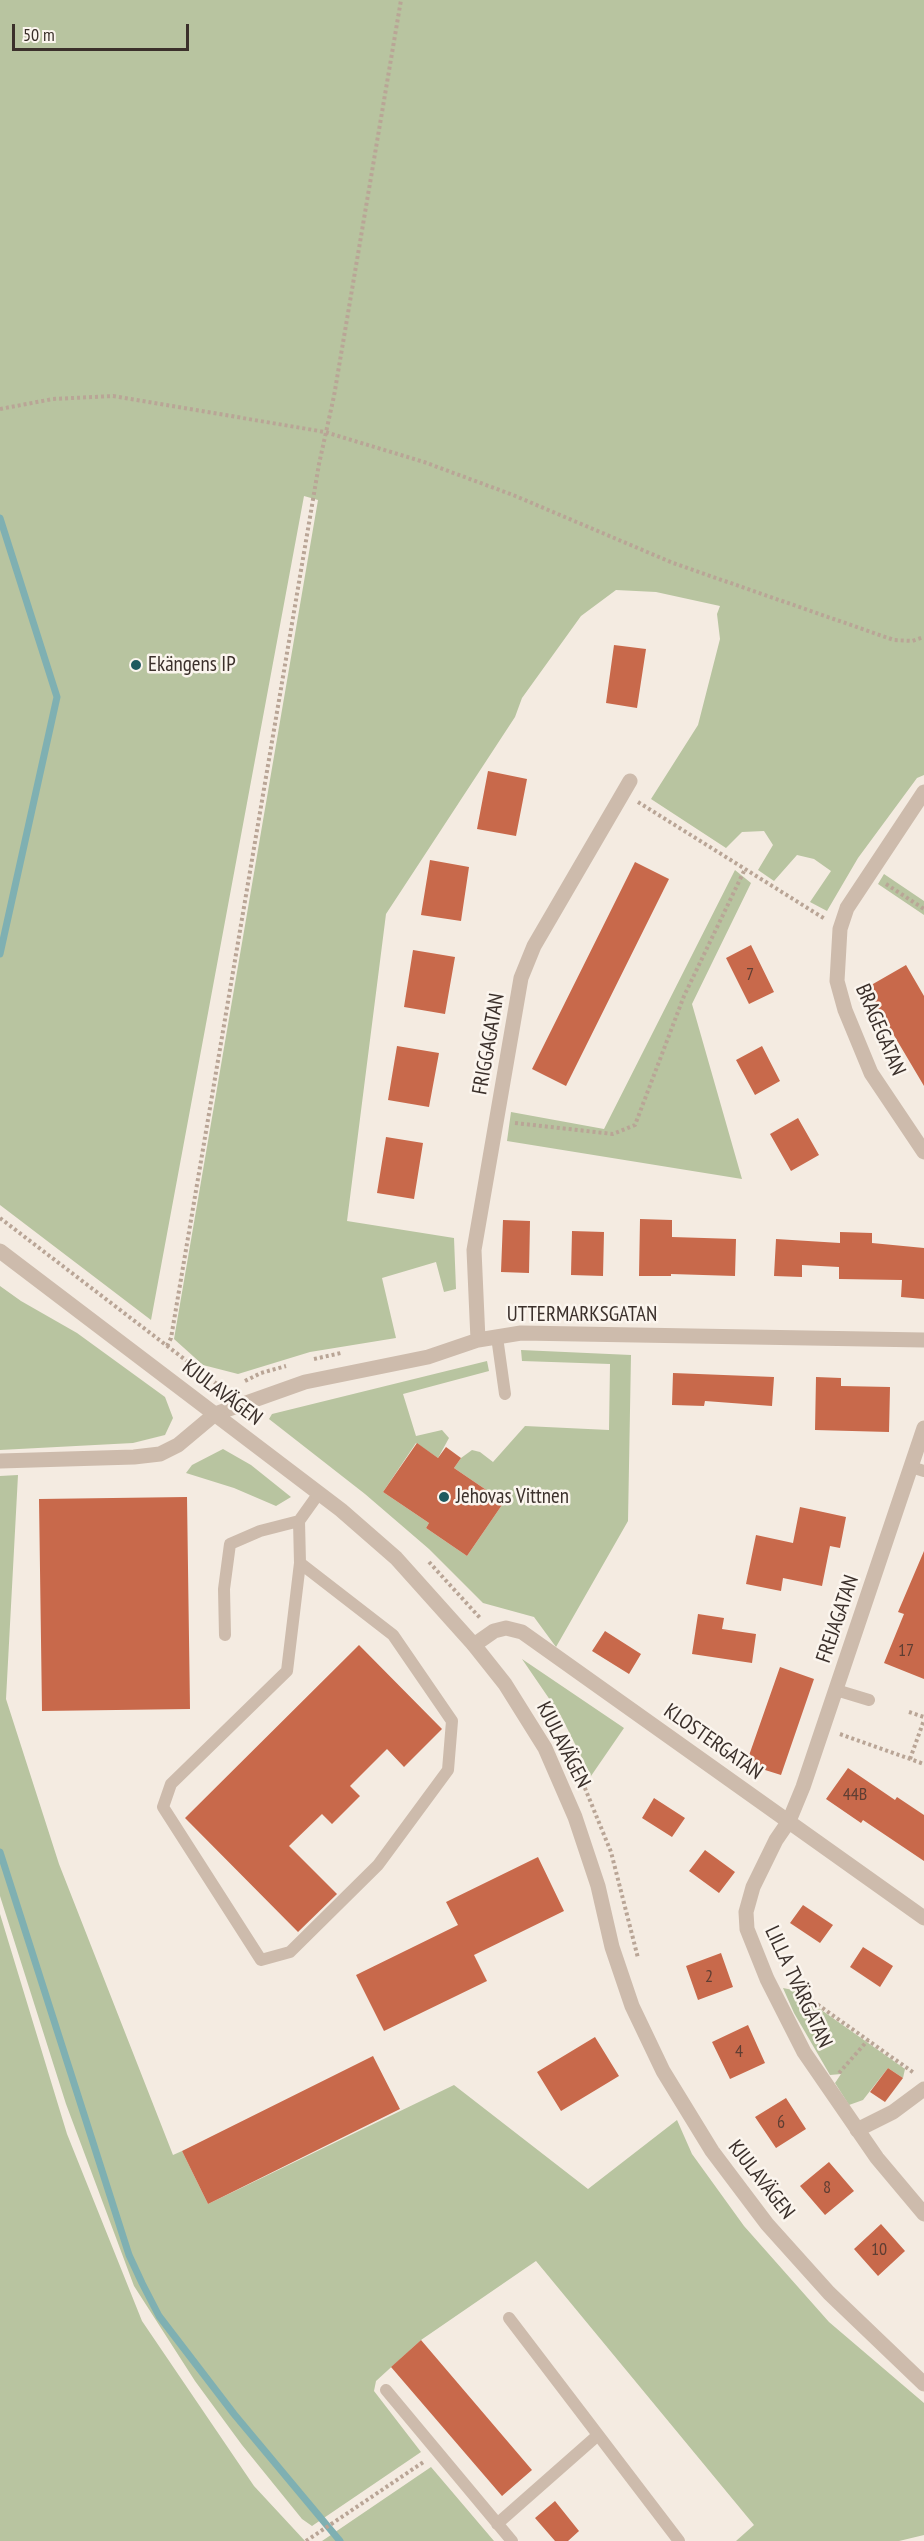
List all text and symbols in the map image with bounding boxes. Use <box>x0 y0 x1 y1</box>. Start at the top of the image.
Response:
scale bar <box>15 12 192 50</box>
text: 50 m <box>23 23 55 46</box>
place label: Ekängens IP <box>148 652 236 678</box>
marker: Ekängens IP <box>129 658 143 672</box>
house number: 7 <box>746 964 754 986</box>
street label: BRAGEGATAN <box>849 980 911 1080</box>
street label: FRIGGAGATAN <box>468 991 510 1097</box>
street label: UTTERMARKSGATAN <box>507 1302 657 1328</box>
street label: KJULAVÄGEN <box>177 1355 267 1431</box>
place label: Jehovas Vittnen <box>456 1484 569 1510</box>
marker: Jehovas Vittnen <box>437 1490 451 1504</box>
street label: FREJAGATAN <box>811 1572 865 1666</box>
house number: 17 <box>898 1640 914 1662</box>
street label: KJULAVÄGEN <box>531 1698 595 1792</box>
street label: KLOSTERGATAN <box>659 1699 767 1785</box>
house number: 44B <box>843 1784 867 1806</box>
street label: LILLA TVÄRGATAN <box>759 1922 837 2052</box>
house number: 2 <box>705 1966 713 1988</box>
house number: 4 <box>735 2041 743 2063</box>
house number: 6 <box>777 2112 785 2134</box>
street label: KJULAVÄGEN <box>722 2135 800 2225</box>
house number: 8 <box>823 2177 831 2199</box>
house number: 10 <box>871 2239 887 2261</box>

